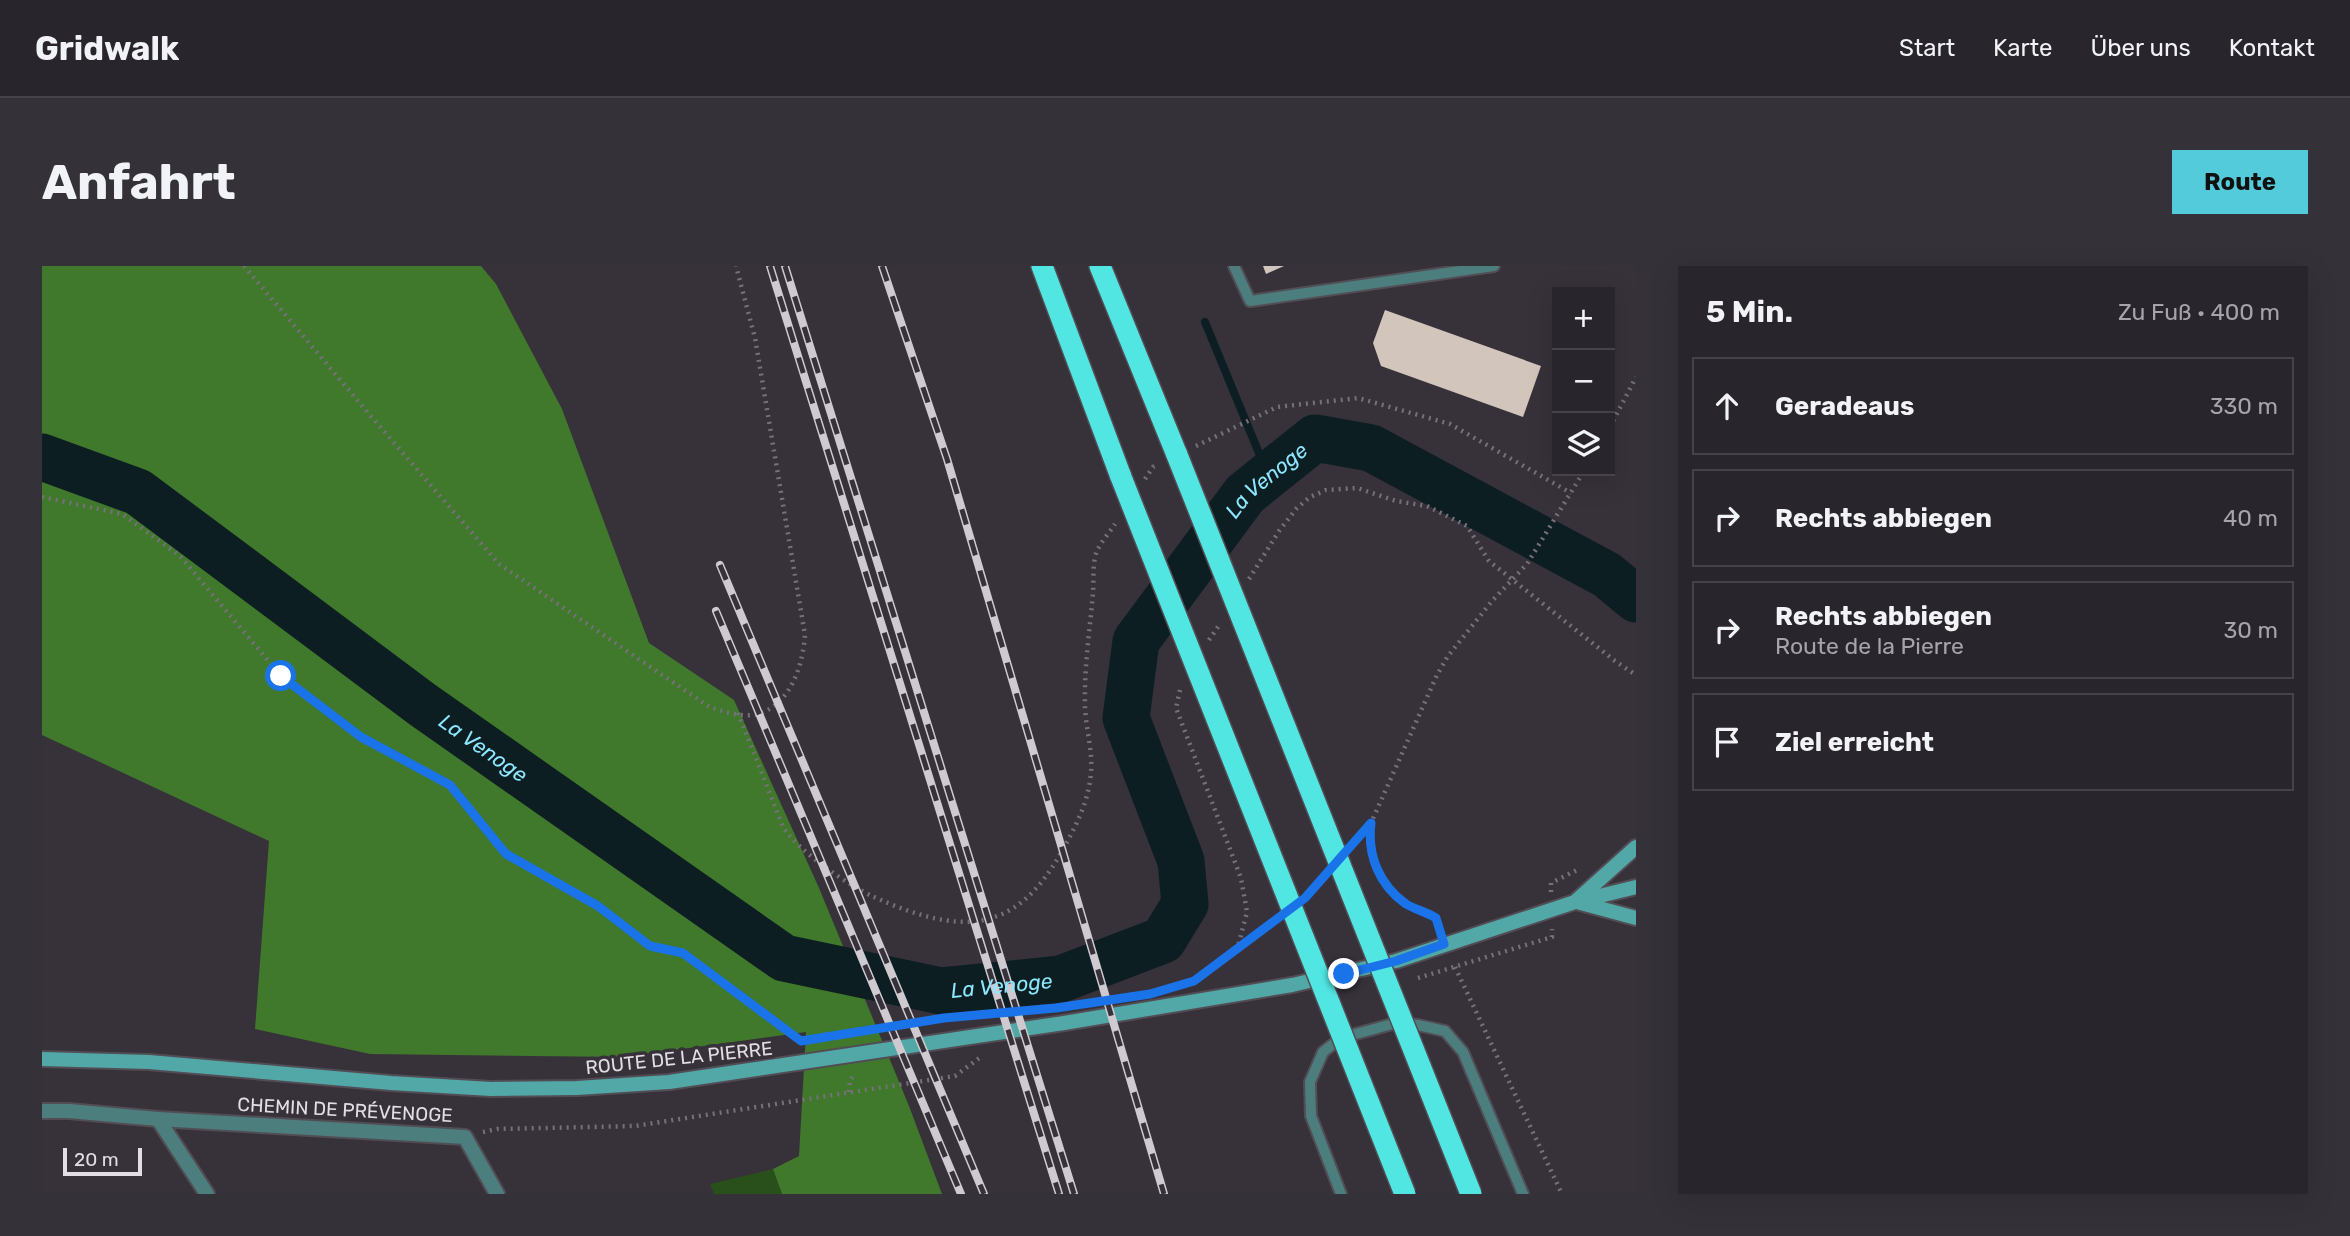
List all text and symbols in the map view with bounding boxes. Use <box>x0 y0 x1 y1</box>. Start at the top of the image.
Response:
text: Gridwalk <box>35 29 179 68</box>
text: Start <box>1899 34 1955 62</box>
text: Karte <box>1993 34 2053 62</box>
text: Über uns <box>2091 34 2191 62</box>
text: Kontakt <box>2229 34 2315 62</box>
button: Route <box>2172 150 2308 214</box>
text: Anfahrt <box>42 153 236 211</box>
map controls <box>1552 287 1615 476</box>
button: + <box>1552 287 1615 350</box>
text: 5 Min. <box>1706 294 1793 330</box>
text: Zu Fuß · 400 m <box>2118 298 2280 326</box>
button: − <box>1552 350 1615 413</box>
icon: ahead <box>1708 387 1746 425</box>
text: Geradeaus <box>1775 391 1914 422</box>
text: 330 m <box>2210 392 2278 420</box>
button: layers <box>1552 413 1615 476</box>
water label: La Venoge <box>1219 437 1312 523</box>
icon: right <box>1708 499 1746 537</box>
text: Rechts abbiegen <box>1775 503 1992 534</box>
text: 40 m <box>2223 504 2278 532</box>
text: Rechts abbiegen <box>1775 601 1992 632</box>
icon: right <box>1708 611 1746 649</box>
text: 30 m <box>2223 616 2278 644</box>
text: Route de la Pierre <box>1775 632 1964 660</box>
route start <box>265 660 296 691</box>
water label: La Venoge <box>435 708 533 787</box>
icon: arrive <box>1708 723 1746 761</box>
text: Ziel erreicht <box>1775 727 1934 758</box>
route end <box>1328 958 1359 989</box>
water label: La Venoge <box>949 967 1054 1002</box>
street label: ROUTE DE LA PIERRE <box>584 1037 774 1079</box>
street label: CHEMIN DE PRÉVENOGE <box>237 1093 453 1127</box>
scale bar <box>63 1145 142 1177</box>
text: 20 m <box>74 1148 119 1171</box>

